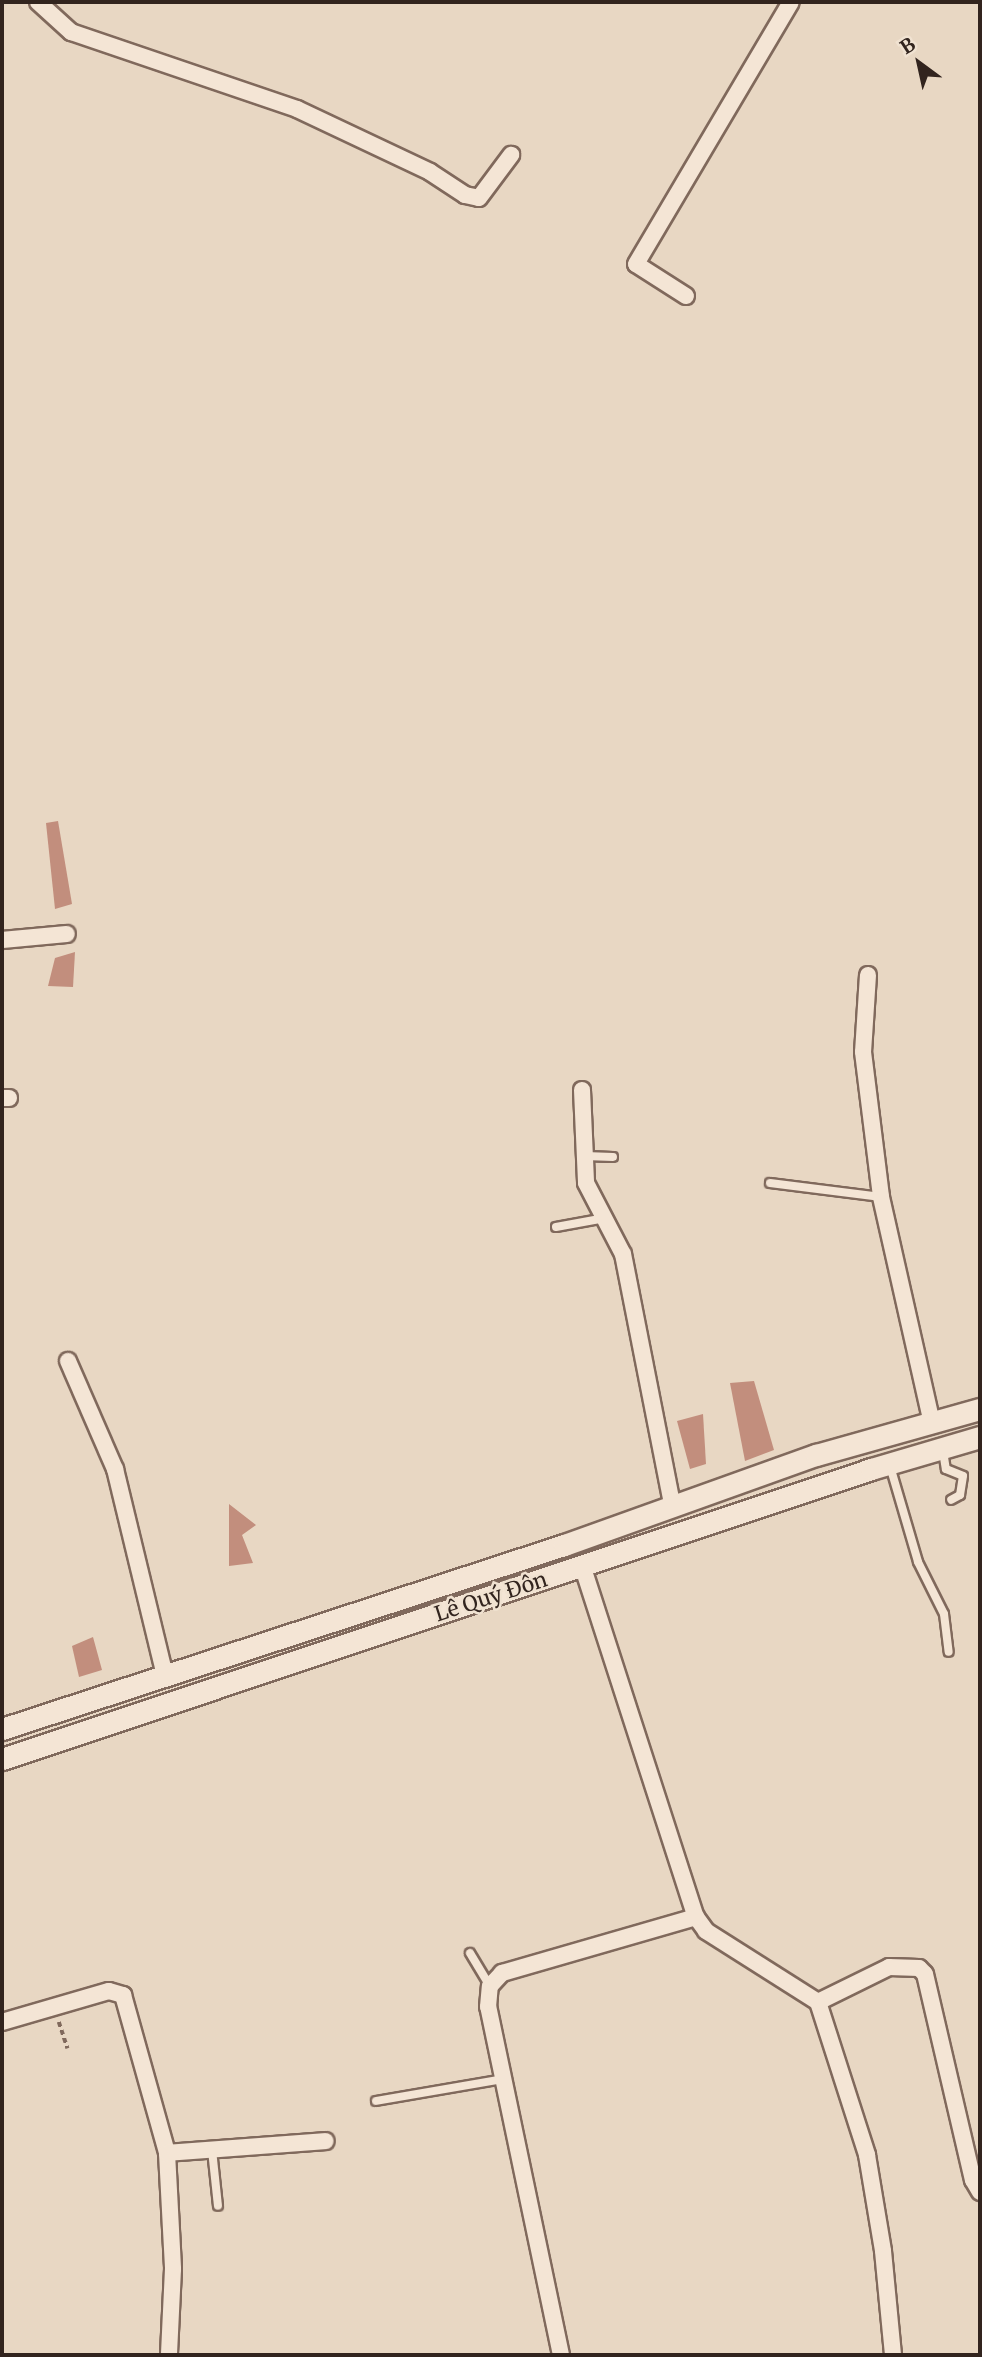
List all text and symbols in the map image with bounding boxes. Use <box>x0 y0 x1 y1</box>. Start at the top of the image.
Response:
north arrow <box>884 28 954 98</box>
text: B <box>895 32 920 59</box>
street label: Lê Quý Đôn <box>431 1567 551 1627</box>

